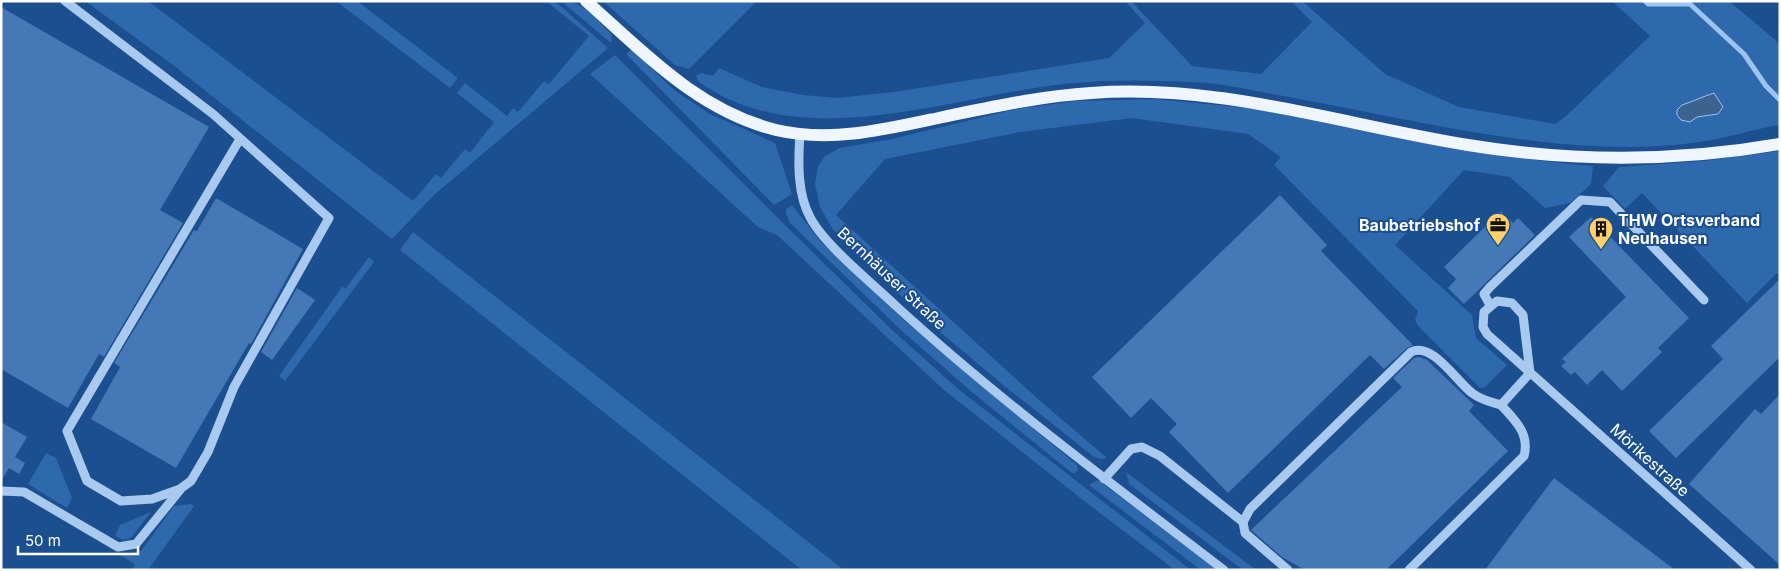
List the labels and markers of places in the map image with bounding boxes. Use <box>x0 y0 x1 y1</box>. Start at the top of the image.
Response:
place label: THW Ortsverband Neuhausen <box>1618 210 1760 248</box>
office icon: Baubetriebshof <box>1485 212 1511 246</box>
place label: Baubetriebshof <box>1359 215 1481 235</box>
building icon: THW Ortsverband Neuhausen <box>1588 216 1614 250</box>

